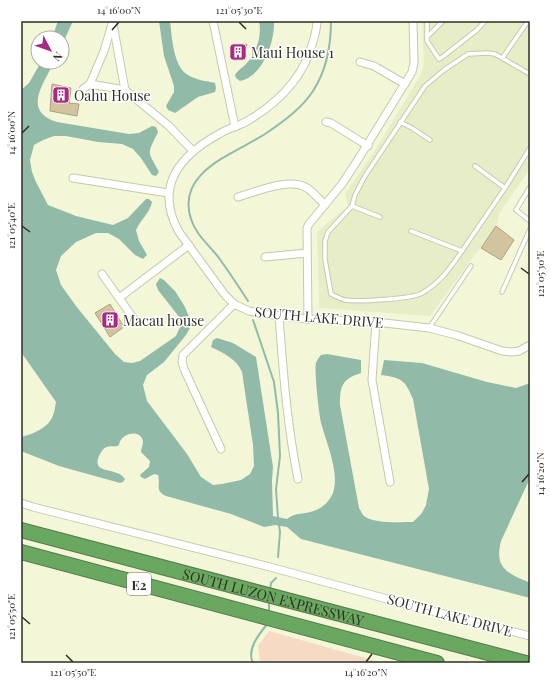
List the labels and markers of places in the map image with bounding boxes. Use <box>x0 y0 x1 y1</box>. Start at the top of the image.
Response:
building icon: Maui House 1 <box>228 42 248 62</box>
place label: Maui House 1 <box>251 43 334 62</box>
building icon: Oahu House <box>51 85 71 105</box>
place label: Oahu House <box>74 86 151 105</box>
building icon: Macau house <box>100 310 120 330</box>
place label: Macau house <box>123 311 204 330</box>

